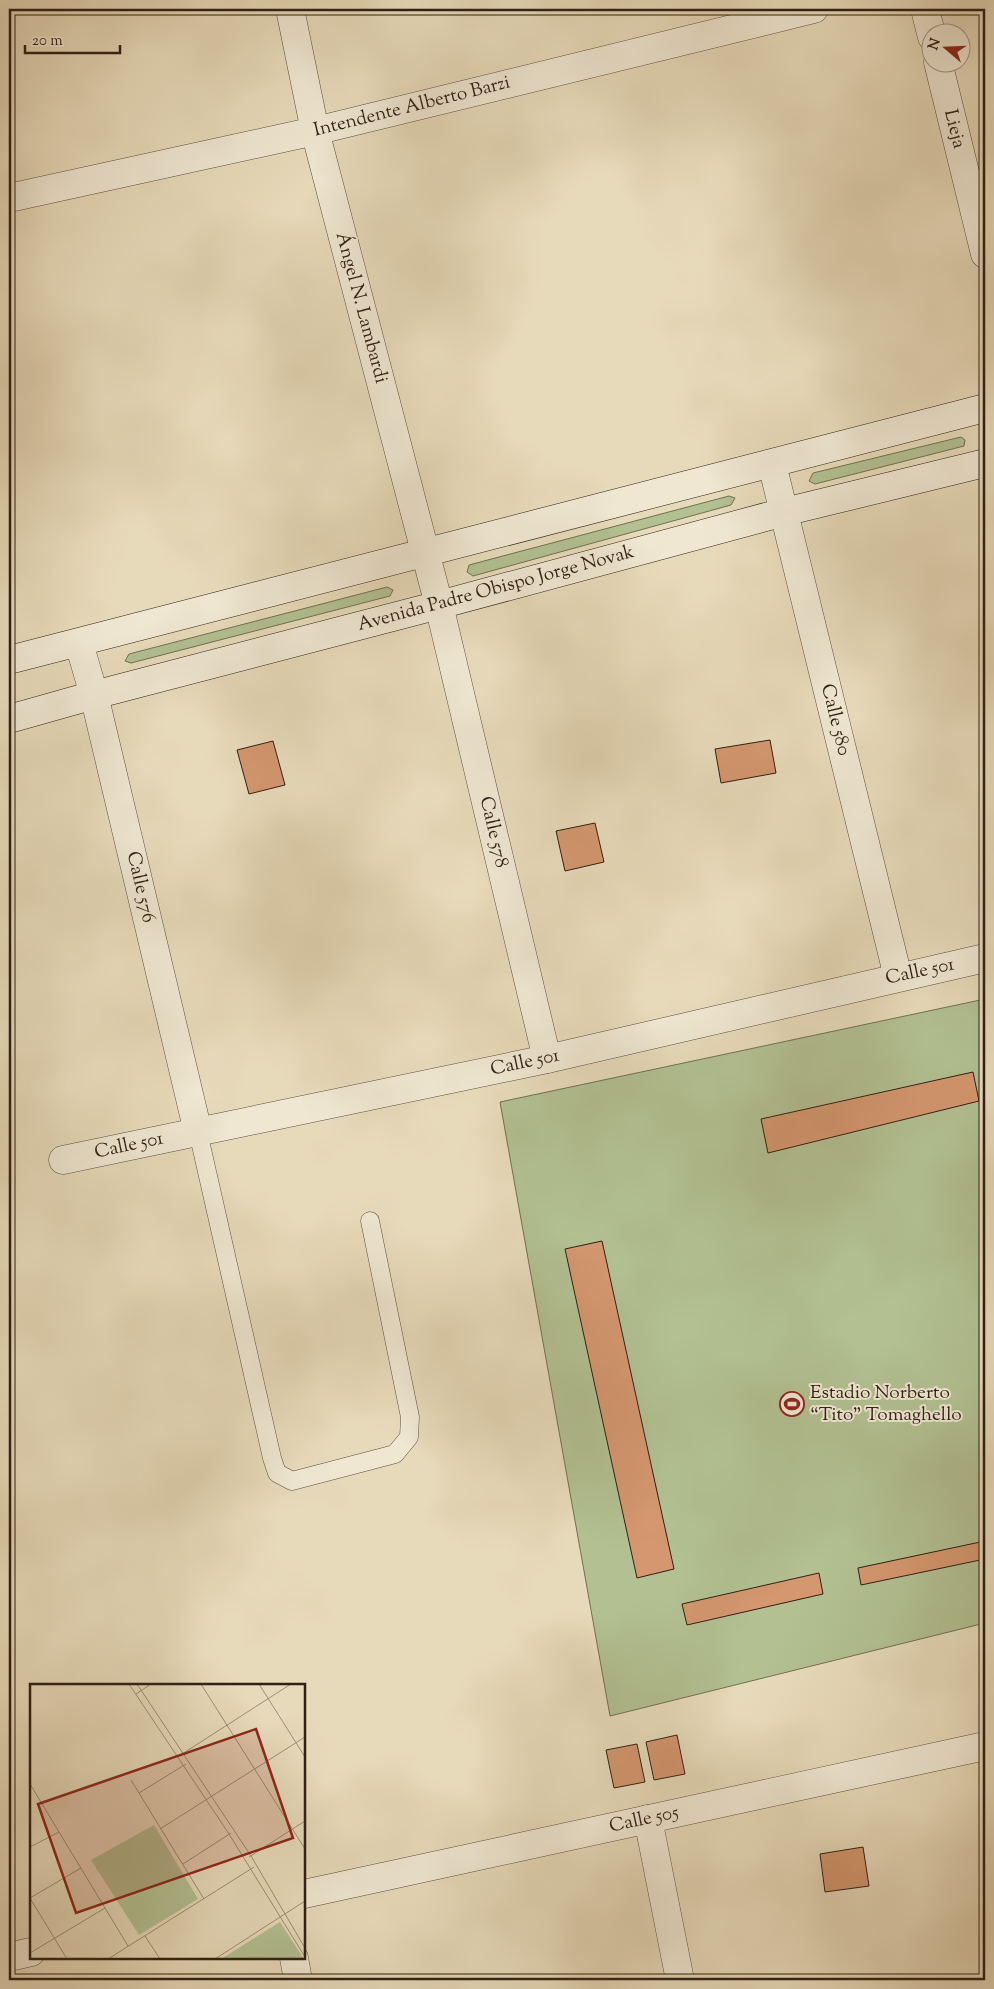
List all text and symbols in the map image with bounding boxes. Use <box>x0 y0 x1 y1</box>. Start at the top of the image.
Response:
scale bar <box>25 22 120 54</box>
north arrow <box>922 22 972 72</box>
text: 20 m <box>32 31 63 52</box>
text: N <box>924 36 947 53</box>
street label: Intendente Alberto Barzi <box>311 69 513 145</box>
street label: Lieja <box>936 107 972 152</box>
street label: Ángel N. Lambardi <box>328 229 394 387</box>
street label: Avenida Padre Obispo Jorge Novak <box>355 539 638 639</box>
street label: Calle 580 <box>813 681 857 759</box>
street label: Calle 578 <box>472 794 514 870</box>
street label: Calle 576 <box>119 849 161 925</box>
street label: Calle 501 <box>883 951 958 992</box>
street label: Calle 501 <box>488 1042 563 1083</box>
street label: Calle 501 <box>92 1125 167 1166</box>
place label: Estadio Norberto “Tito” Tomaghello <box>810 1380 962 1429</box>
sports icon: Estadio Norberto “Tito” Tomaghello <box>779 1391 805 1417</box>
inset map <box>30 1684 305 1959</box>
street label: Calle 505 <box>607 1799 682 1840</box>

